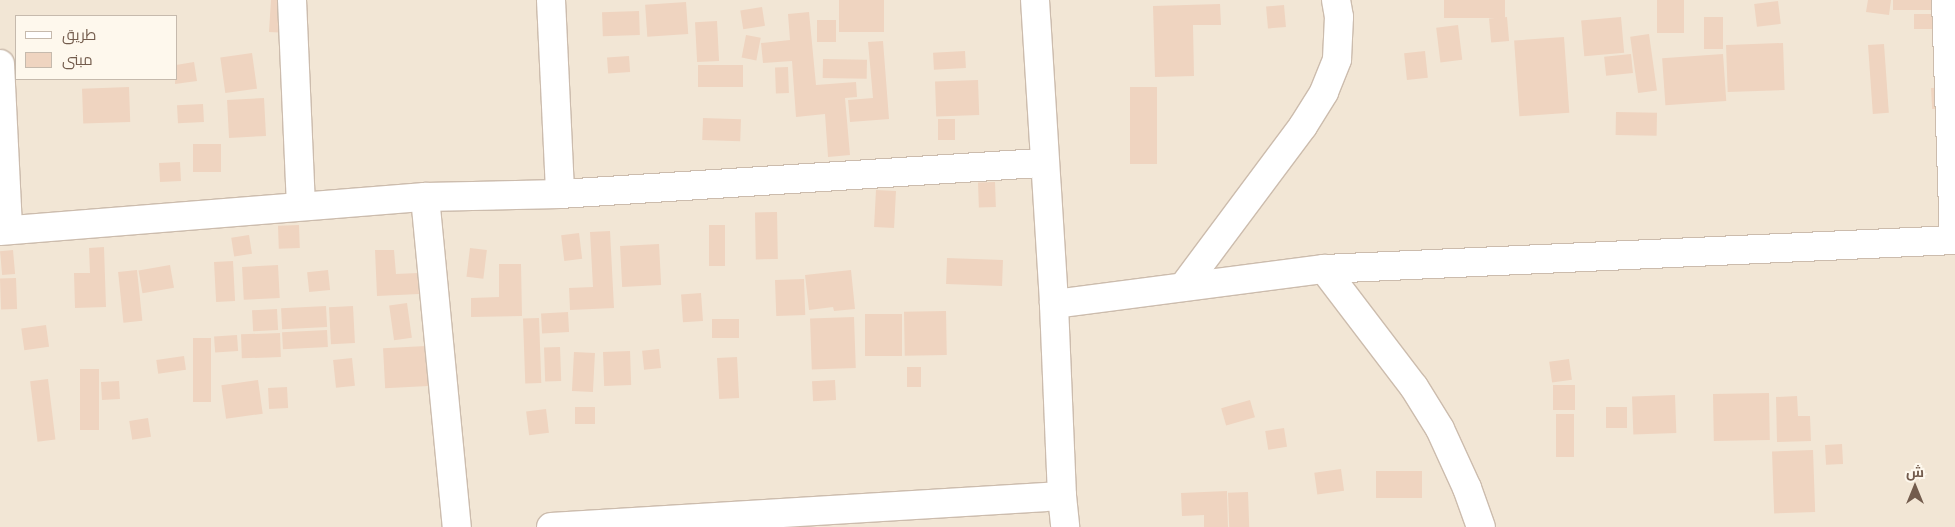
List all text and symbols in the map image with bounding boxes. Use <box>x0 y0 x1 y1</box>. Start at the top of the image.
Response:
legend <box>15 15 178 80</box>
text: طريق <box>62 26 96 44</box>
text: مبنى <box>62 51 93 69</box>
north arrow <box>1890 462 1940 512</box>
text: ش <box>1906 464 1924 480</box>

